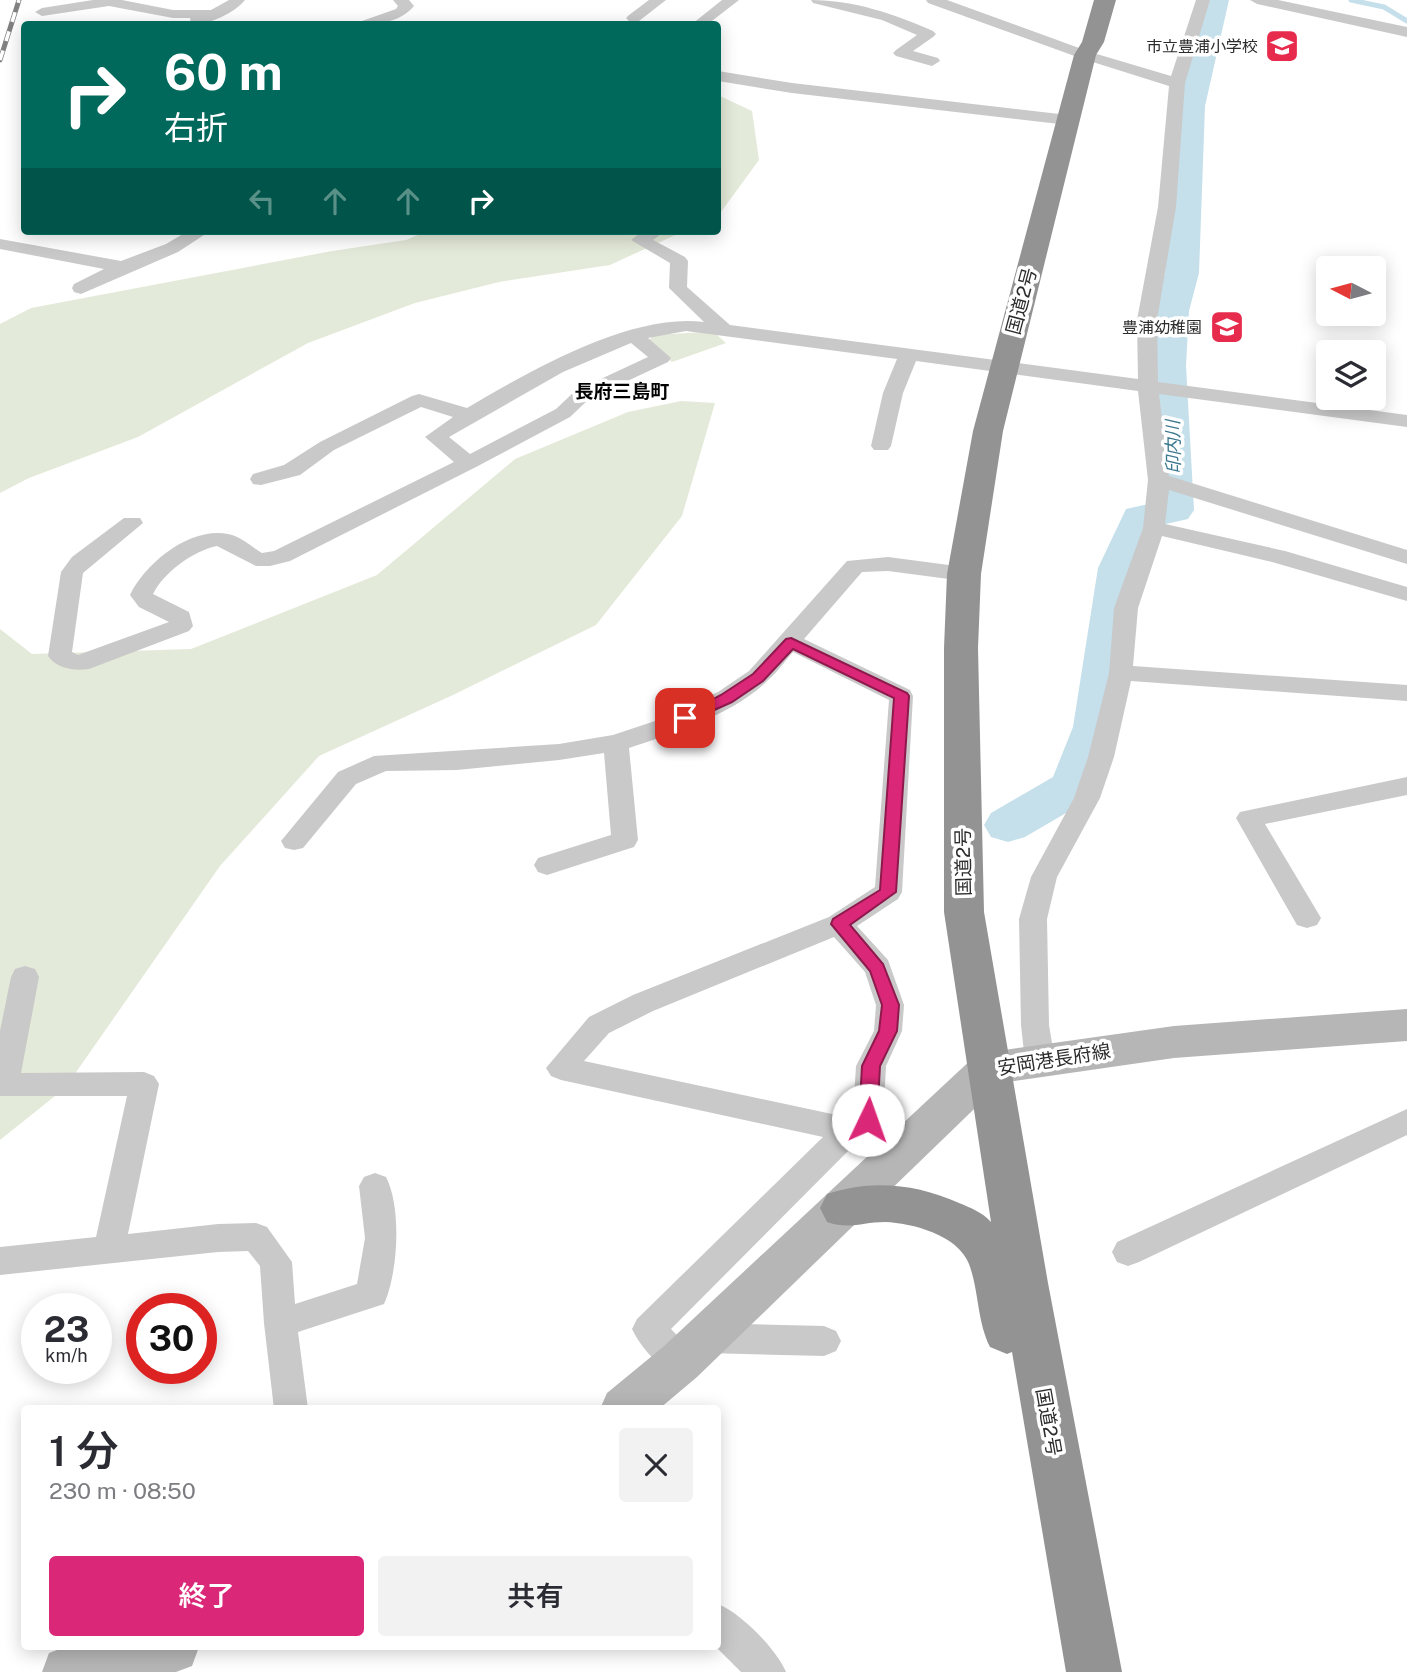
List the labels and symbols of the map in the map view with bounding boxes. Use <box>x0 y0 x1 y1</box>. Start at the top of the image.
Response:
school or university icon: 市立豊浦小学校 <box>1263 27 1301 65</box>
place label: 市立豊浦小学校 <box>1146 37 1258 56</box>
north arrow <box>1316 256 1386 326</box>
street label: 国道2号 <box>1002 265 1040 337</box>
school or university icon: 豊浦幼稚園 <box>1208 308 1246 346</box>
place label: 豊浦幼稚園 <box>1122 318 1202 337</box>
district label: 長府三島町 <box>574 380 670 402</box>
water label: 印内川 <box>1162 418 1184 474</box>
pin <box>655 688 715 748</box>
street label: 国道2号 <box>951 828 975 896</box>
street label: 安岡港長府線 <box>996 1039 1112 1079</box>
position arrow <box>831 1083 905 1157</box>
speed limit sign: 30 <box>126 1293 217 1384</box>
street label: 国道2号 <box>1032 1386 1066 1458</box>

